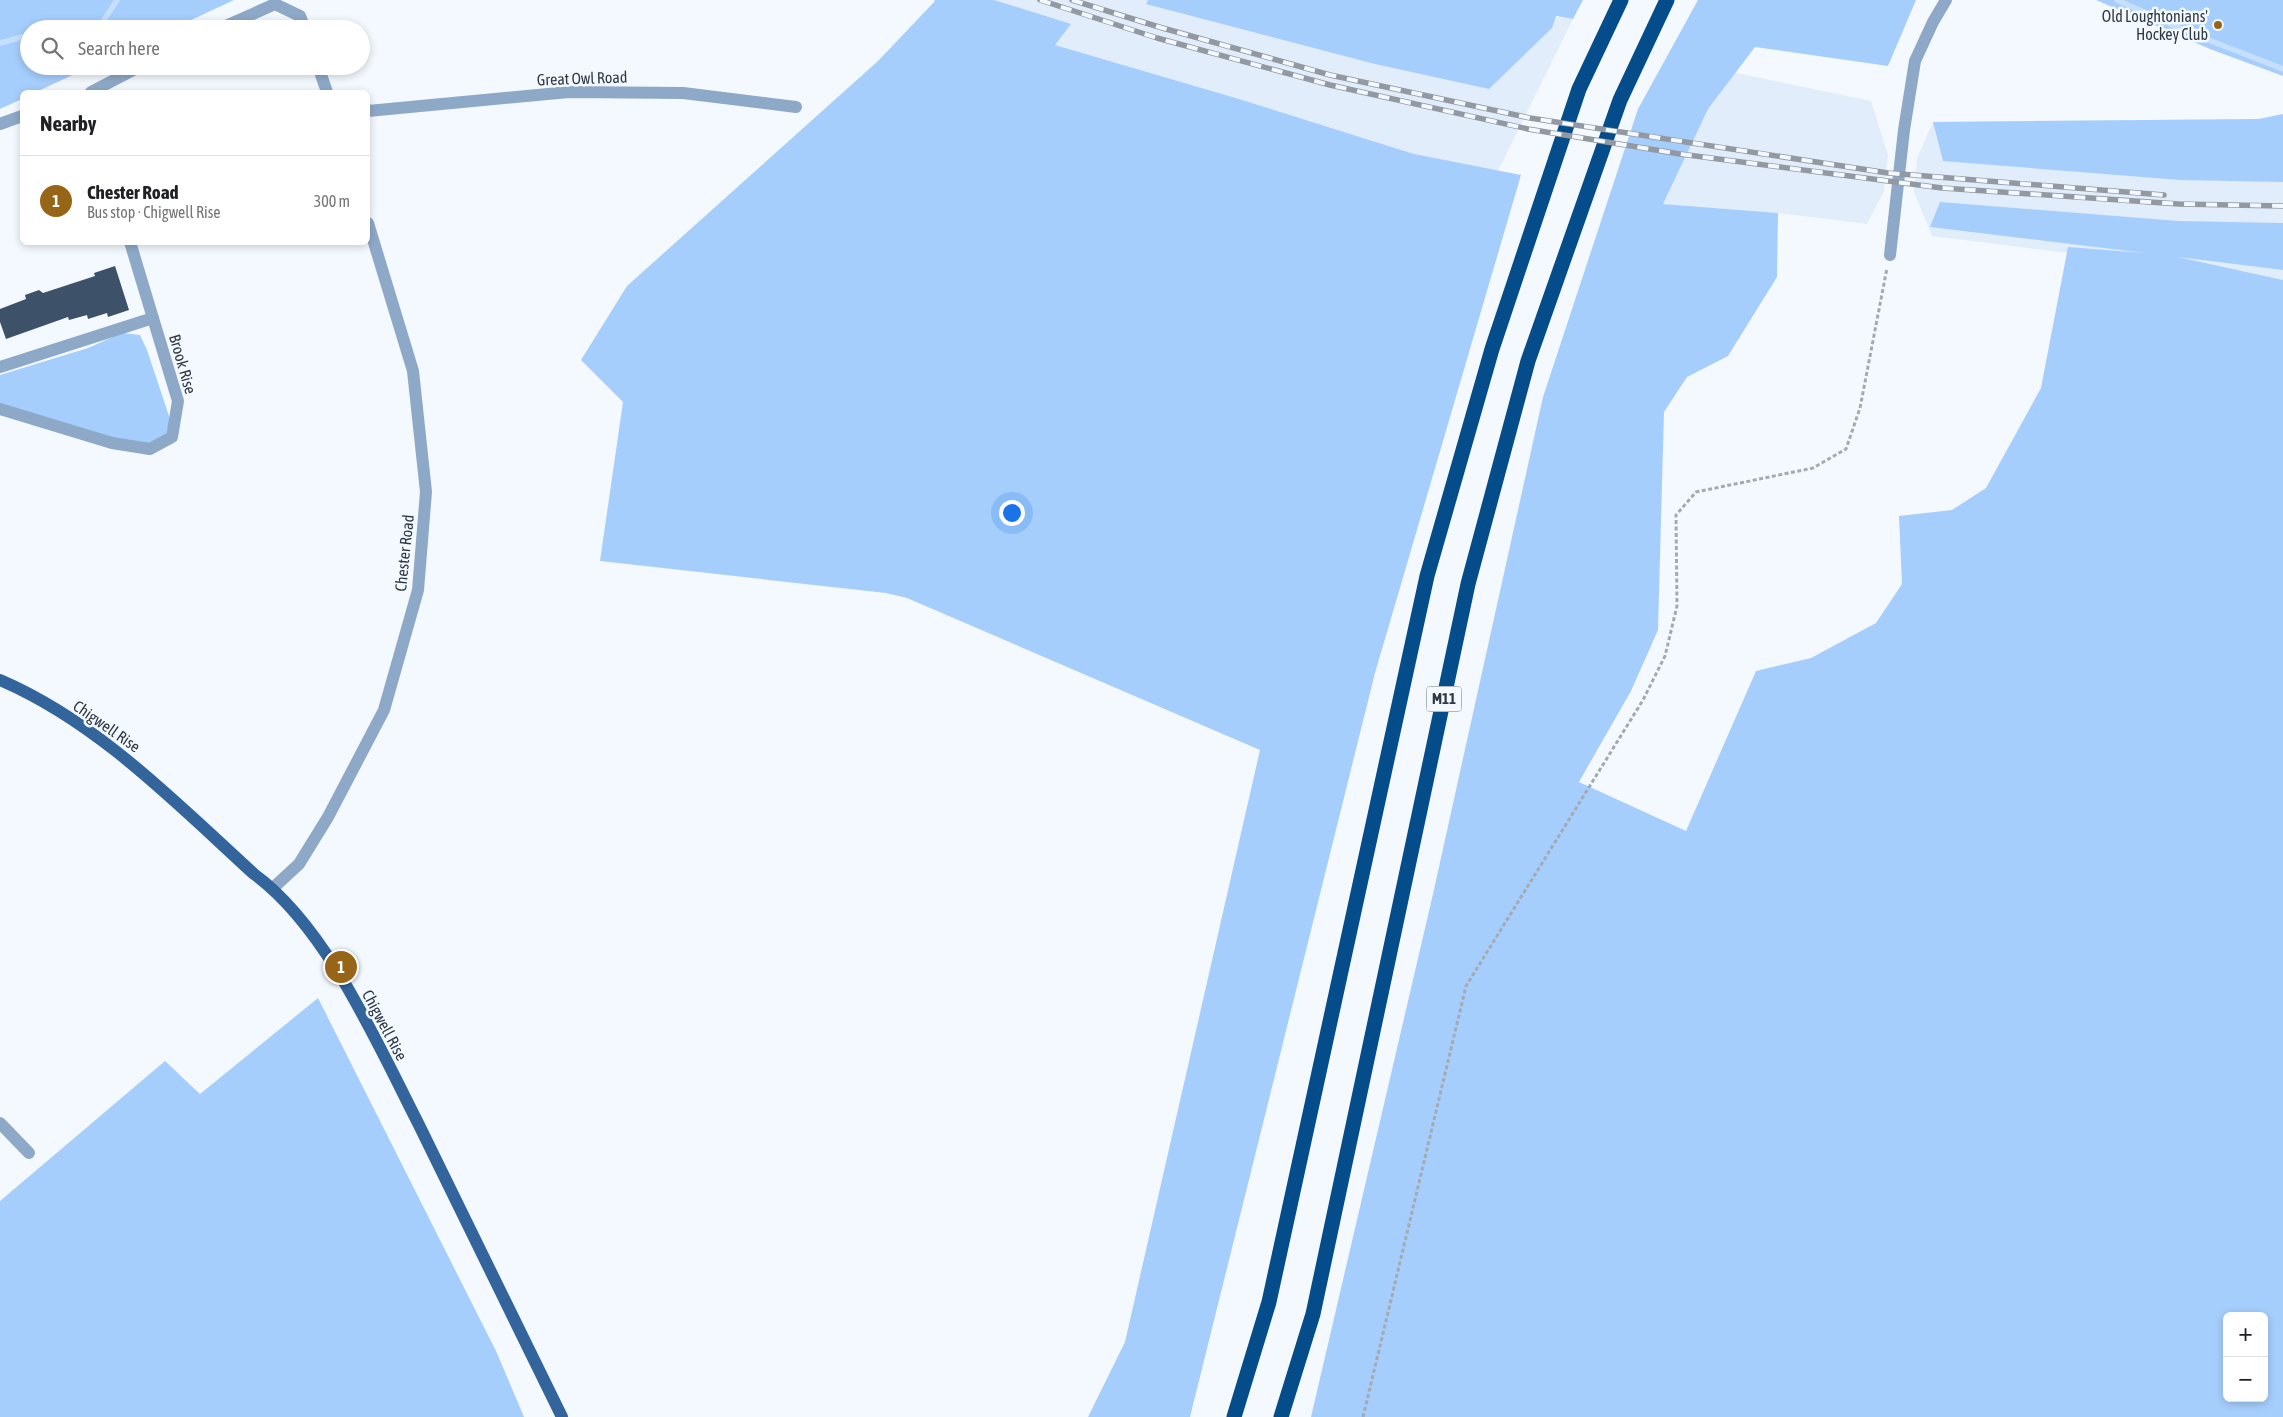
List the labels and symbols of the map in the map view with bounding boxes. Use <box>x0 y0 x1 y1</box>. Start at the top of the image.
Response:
place label: Old Loughtonians' Hockey Club <box>2102 7 2208 44</box>
marker: Old Loughtonians' Hockey Club <box>2212 19 2224 31</box>
street label: Great Owl Road <box>536 67 628 89</box>
street label: Brook Rise <box>166 332 200 396</box>
your location <box>999 500 1025 526</box>
street label: Chester Road <box>391 514 417 592</box>
road number: M11 <box>1426 686 1462 712</box>
street label: Chigwell Rise <box>70 696 144 756</box>
pin: 1 <box>325 948 357 986</box>
street label: Chigwell Rise <box>358 987 411 1064</box>

